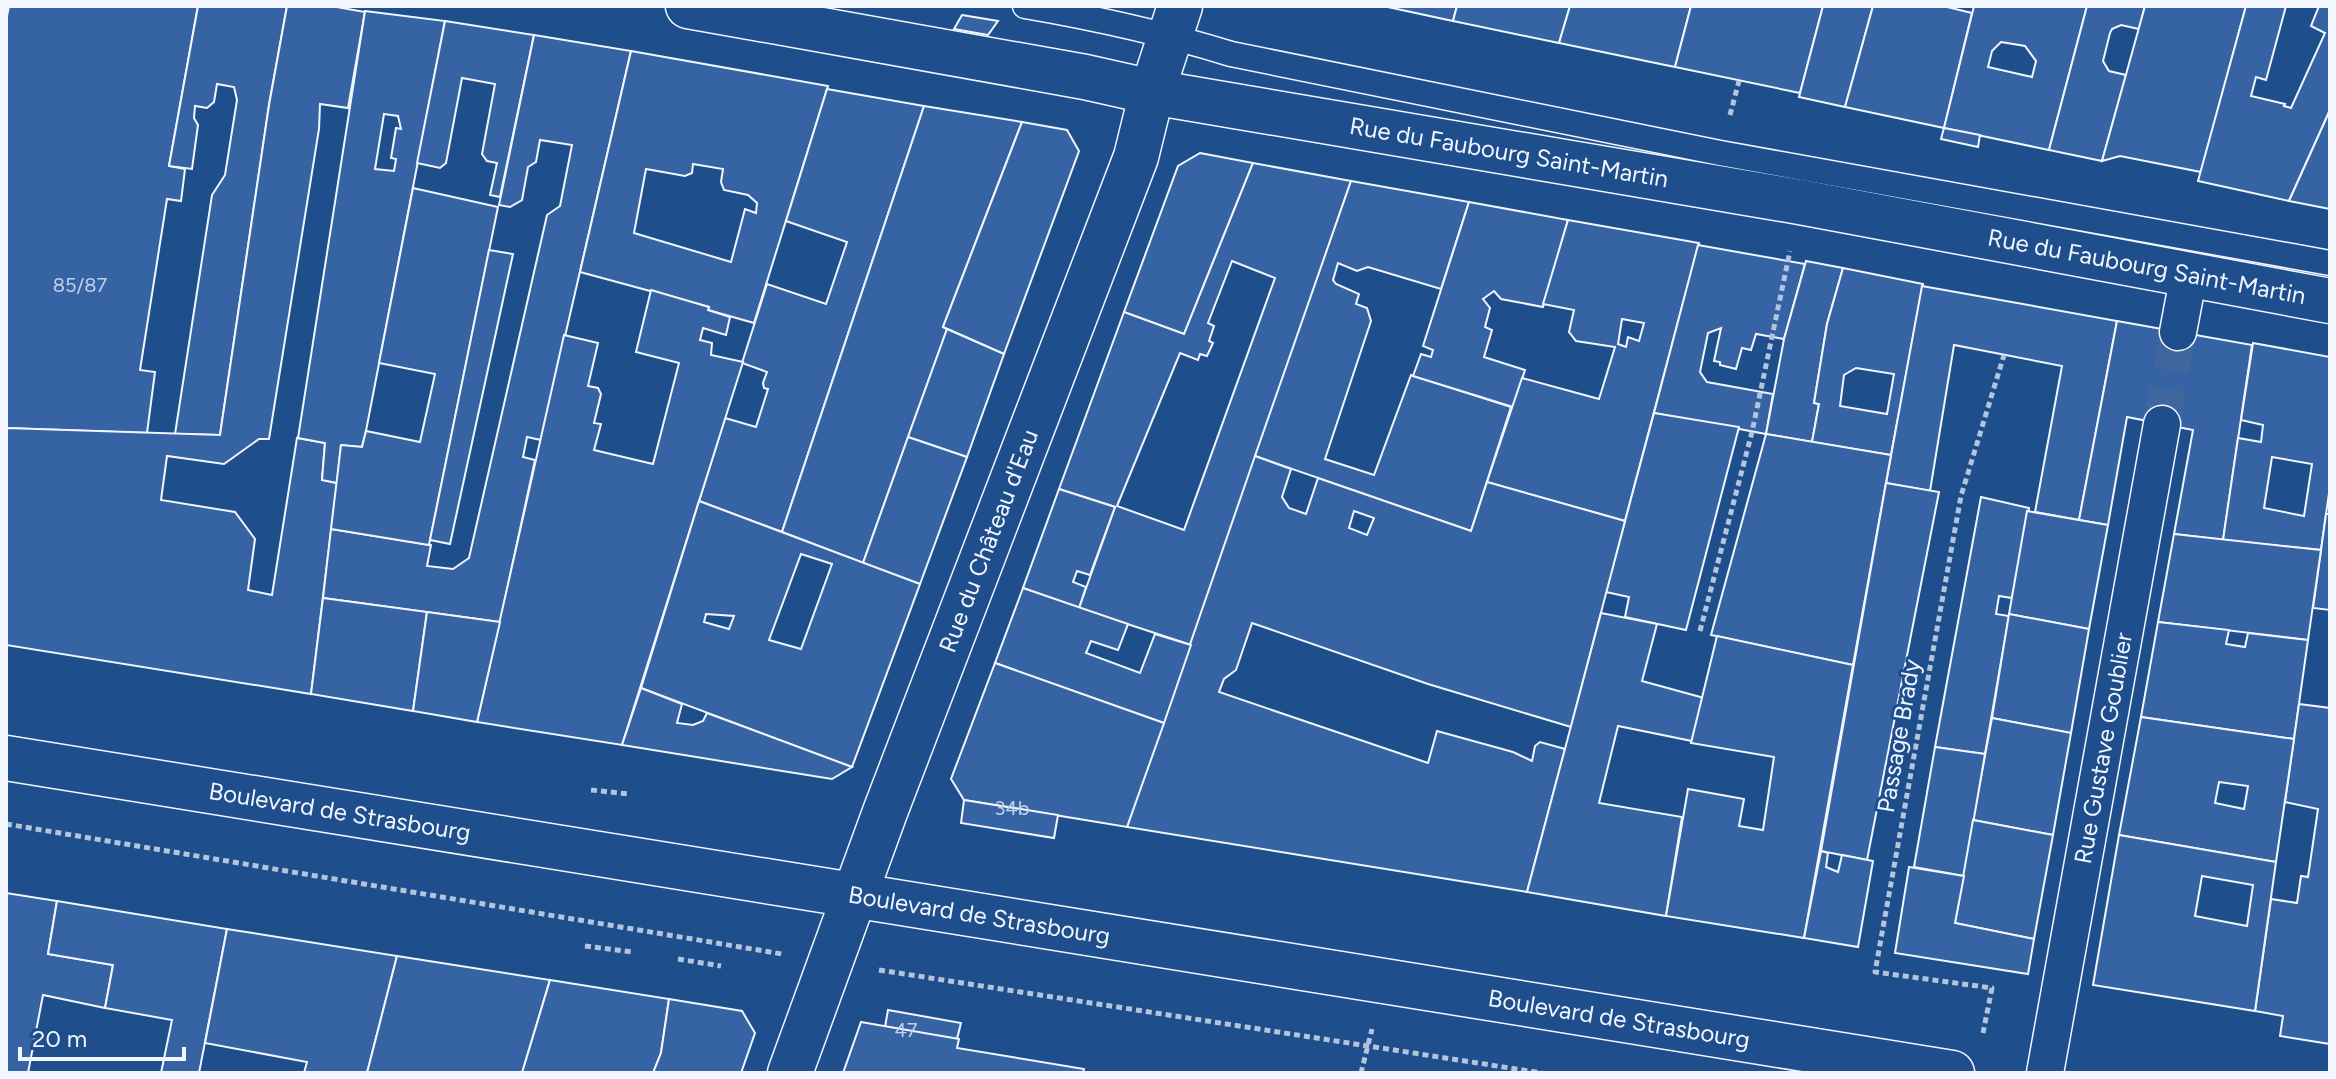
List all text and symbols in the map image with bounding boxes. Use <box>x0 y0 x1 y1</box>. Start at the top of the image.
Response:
street label: Rue du Faubourg Saint-Martin <box>1347 111 1671 193</box>
street label: Rue du Faubourg Saint-Martin <box>1986 222 2308 310</box>
house number: 85/87 <box>53 273 108 297</box>
street label: Rue du Château d'Eau <box>933 425 1044 656</box>
street label: Rue Gustave Goublier <box>2068 630 2138 866</box>
street label: Passage Brady <box>1871 657 1926 815</box>
street label: Boulevard de Strasbourg <box>207 776 473 847</box>
house number: 34b <box>994 796 1030 820</box>
street label: Boulevard de Strasbourg <box>846 880 1112 951</box>
street label: Boulevard de Strasbourg <box>1486 983 1752 1054</box>
scale bar <box>20 1011 184 1061</box>
house number: 47 <box>894 1018 918 1042</box>
text: 20 m <box>32 1024 87 1053</box>

